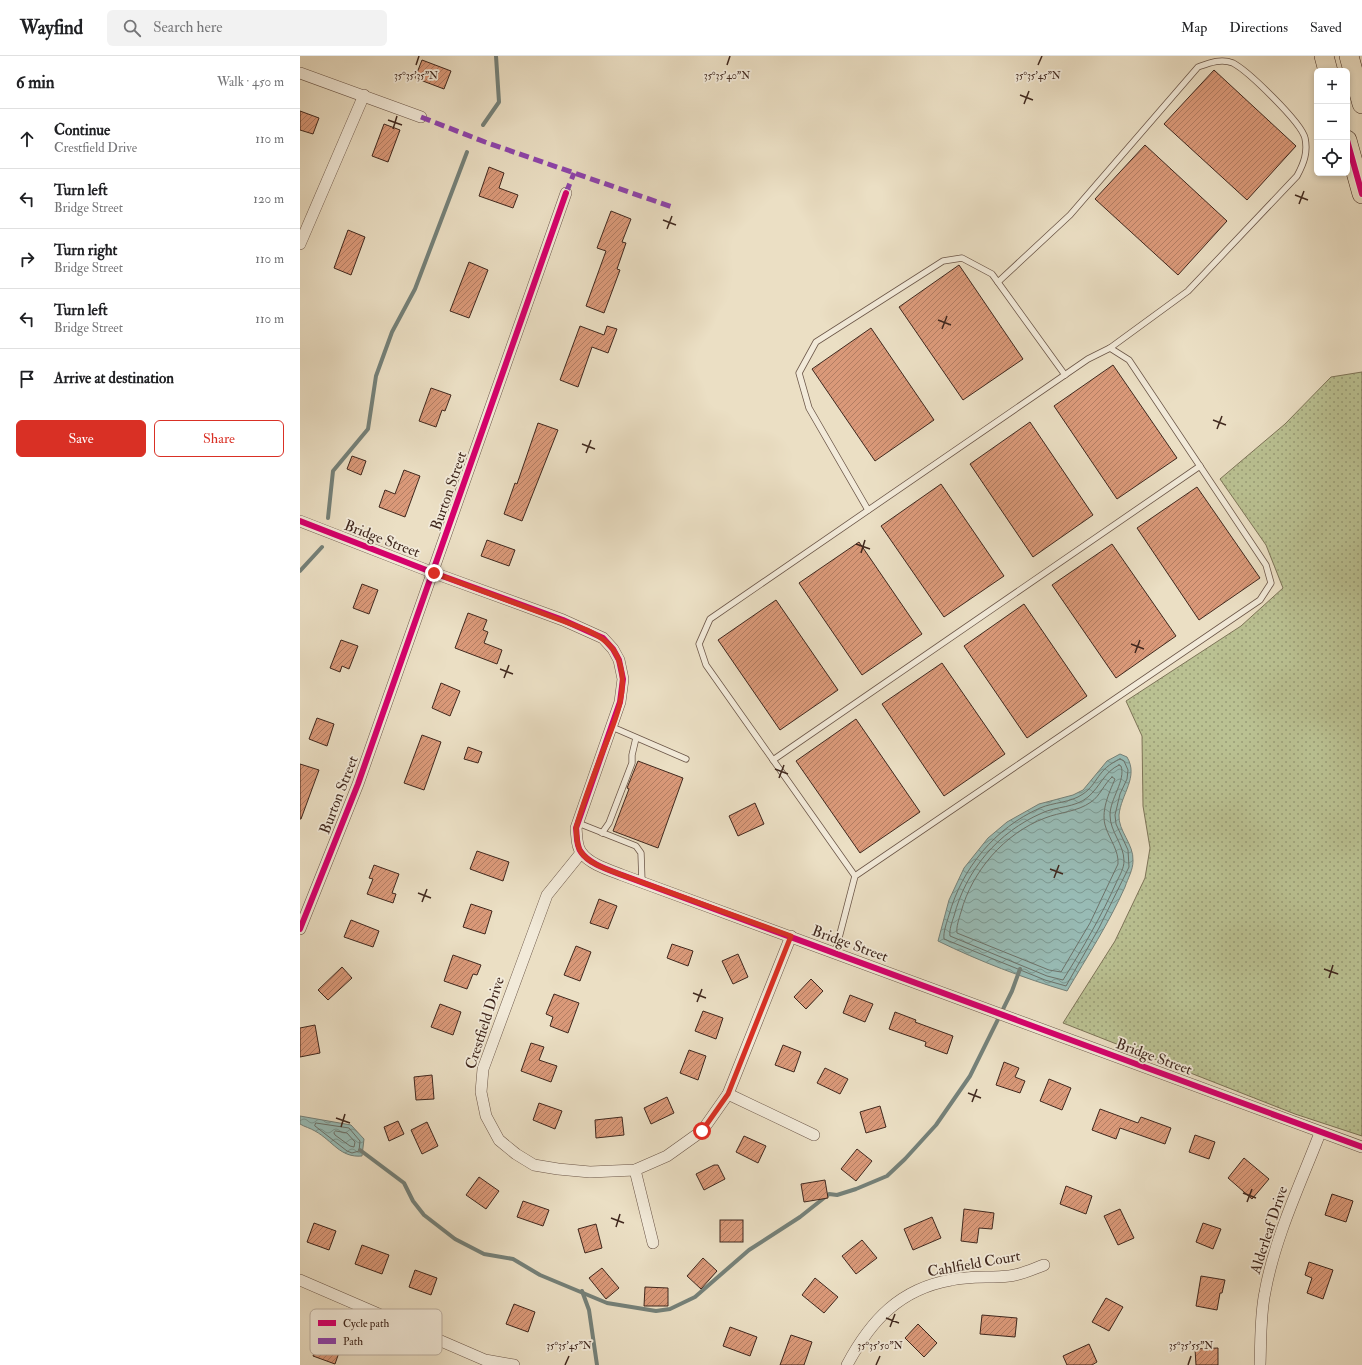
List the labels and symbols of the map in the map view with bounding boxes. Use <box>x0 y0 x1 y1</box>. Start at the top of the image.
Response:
text: 35°35'35"N <box>394 70 438 82</box>
text: 35°35'40"N <box>704 70 750 82</box>
text: 35°35'45"N <box>1015 70 1061 82</box>
street label: Burton Street <box>427 449 471 533</box>
street label: Bridge Street <box>341 516 423 562</box>
route end <box>425 564 443 582</box>
street label: Burton Street <box>315 753 363 837</box>
street label: Bridge Street <box>809 921 891 967</box>
street label: Crestfield Drive <box>461 974 509 1072</box>
street label: Bridge Street <box>1113 1034 1195 1080</box>
route start <box>693 1122 711 1140</box>
street label: Alderleaf Drive <box>1246 1184 1292 1277</box>
street label: Cahlfield Court <box>926 1246 1022 1282</box>
legend <box>310 1309 442 1355</box>
text: Cycle path <box>343 1317 389 1331</box>
text: Path <box>343 1335 363 1348</box>
text: 35°35'45"N <box>546 1340 592 1352</box>
text: 35°35'50"N <box>857 1340 903 1352</box>
text: 35°35'55"N <box>1169 1340 1213 1352</box>

